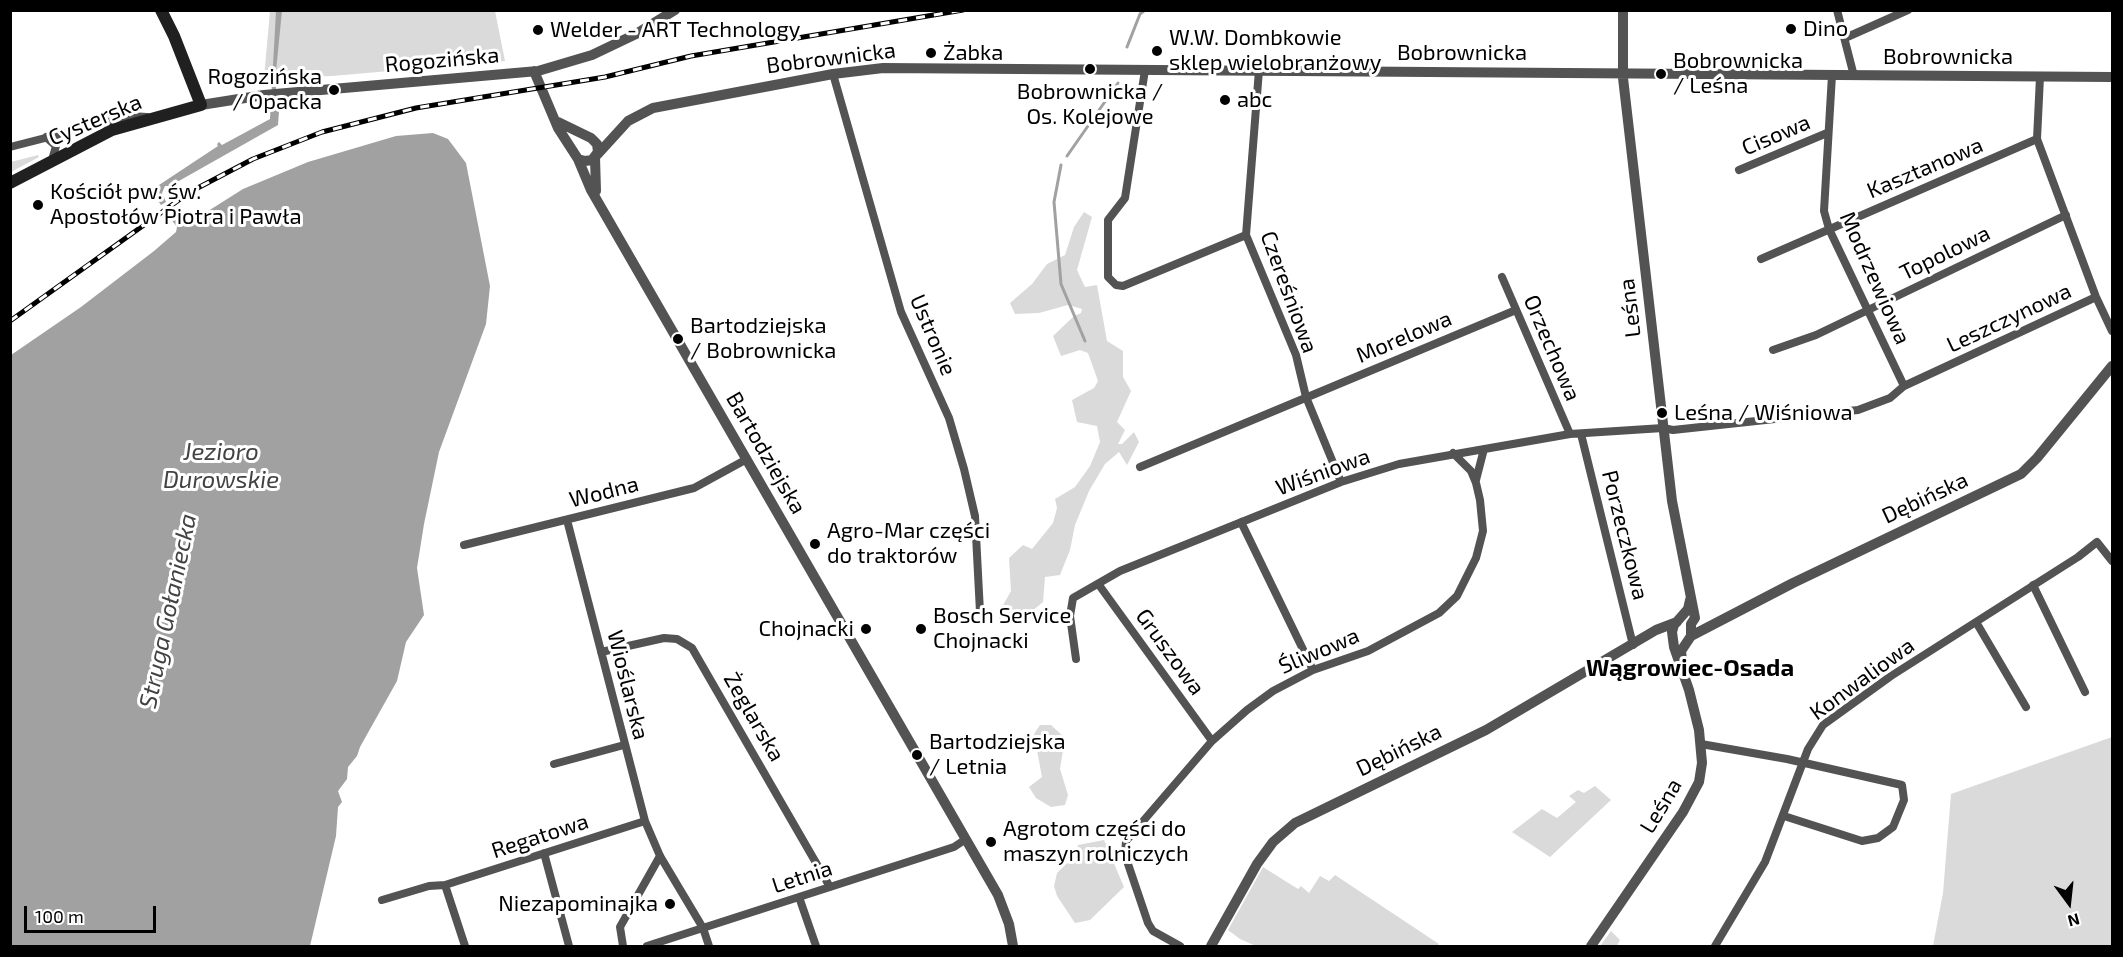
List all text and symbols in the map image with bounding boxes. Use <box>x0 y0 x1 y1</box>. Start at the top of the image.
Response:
place label: Dino <box>1803 16 1848 42</box>
place label: Welder - ART Technology <box>550 17 800 43</box>
marker: Dino <box>1784 22 1798 36</box>
marker: Welder - ART Technology <box>531 23 545 37</box>
place label: W.W. Dombkowie sklep wielobranżowy <box>1169 25 1381 76</box>
street label: Bobrownicka <box>765 37 897 79</box>
place label: Żabka <box>943 40 1003 66</box>
street label: Bobrownicka <box>1397 40 1527 66</box>
street label: Rogozińska <box>384 42 500 78</box>
marker: W.W. Dombkowie sklep wielobranżowy <box>1150 44 1164 58</box>
street label: Bobrownicka <box>1883 44 2013 70</box>
marker: Żabka <box>924 46 938 60</box>
place label: Bobrownicka / Leśna <box>1673 48 1803 100</box>
marker: Bobrownicka / Os. Kolejowe <box>1083 62 1097 76</box>
place label: Rogozińska / Opacka <box>207 64 322 116</box>
marker: Bobrownicka / Leśna <box>1654 67 1668 81</box>
place label: Bobrownicka / Os. Kolejowe <box>1017 79 1163 130</box>
marker: Rogozińska / Opacka <box>327 83 341 97</box>
place label: abc <box>1237 87 1272 113</box>
street label: Cysterska <box>44 89 146 151</box>
marker: abc <box>1218 93 1232 107</box>
street label: Cisowa <box>1738 109 1814 161</box>
street label: Kasztanowa <box>1863 132 1987 204</box>
place label: Kościół pw. św. Apostołów Piotra i Pawła <box>50 179 302 230</box>
marker: Kościół pw. św. Apostołów Piotra i Pawła <box>31 198 45 212</box>
street label: Modrzewiowa <box>1834 208 1916 348</box>
street label: Topolowa <box>1896 220 1994 286</box>
street label: Czereśniowa <box>1255 227 1323 357</box>
street label: Leśna <box>1613 277 1647 339</box>
street label: Leszczynowa <box>1943 278 2075 358</box>
street label: Ustronie <box>904 291 962 379</box>
street label: Orzechowa <box>1518 291 1586 405</box>
street label: Morelowa <box>1352 305 1456 369</box>
place label: Bartodziejska / Bobrownicka <box>690 313 836 364</box>
marker: Bartodziejska / Bobrownicka <box>671 332 685 346</box>
street label: Bartodziejska <box>720 387 812 519</box>
place label: Leśna / Wiśniowa <box>1674 400 1853 426</box>
marker: Leśna / Wiśniowa <box>1655 406 1669 420</box>
water label: Jezioro Durowskie <box>163 438 279 494</box>
street label: Wiśniowa <box>1272 443 1374 501</box>
street label: Porzeczkowa <box>1596 467 1654 603</box>
street label: Dębińska <box>1878 467 1972 529</box>
street label: Wodna <box>567 471 641 513</box>
water label: Struga Gołaniecka <box>133 511 203 711</box>
place label: Agro-Mar części do traktorów <box>827 518 990 570</box>
marker: Agro-Mar części do traktorów <box>808 537 822 551</box>
place label: Bosch Service Chojnacki <box>933 603 1071 654</box>
street label: Gruszowa <box>1130 604 1210 700</box>
place label: Chojnacki <box>758 616 854 642</box>
marker: Chojnacki <box>859 622 873 636</box>
marker: Bosch Service Chojnacki <box>914 622 928 636</box>
street label: Śliwowa <box>1275 622 1363 680</box>
street label: Wioślarska <box>602 628 654 742</box>
street label: Konwaliowa <box>1805 632 1919 726</box>
district label: Wągrowiec-Osada <box>1586 654 1794 682</box>
street label: Żeglarska <box>718 668 790 766</box>
street label: Dębińska <box>1352 718 1446 782</box>
place label: Bartodziejska / Letnia <box>929 729 1065 780</box>
marker: Bartodziejska / Letnia <box>910 748 924 762</box>
street label: Leśna <box>1634 774 1688 838</box>
street label: Regatowa <box>488 808 592 864</box>
place label: Agrotom części do maszyn rolniczych <box>1003 816 1189 867</box>
marker: Agrotom części do maszyn rolniczych <box>984 835 998 849</box>
street label: Letnia <box>769 855 835 899</box>
north arrow <box>2039 873 2099 933</box>
place label: Niezapominajka <box>498 891 658 917</box>
scale bar <box>27 894 159 932</box>
marker: Niezapominajka <box>663 897 677 911</box>
text: 100 m <box>35 905 84 927</box>
text: N <box>2066 910 2082 932</box>

